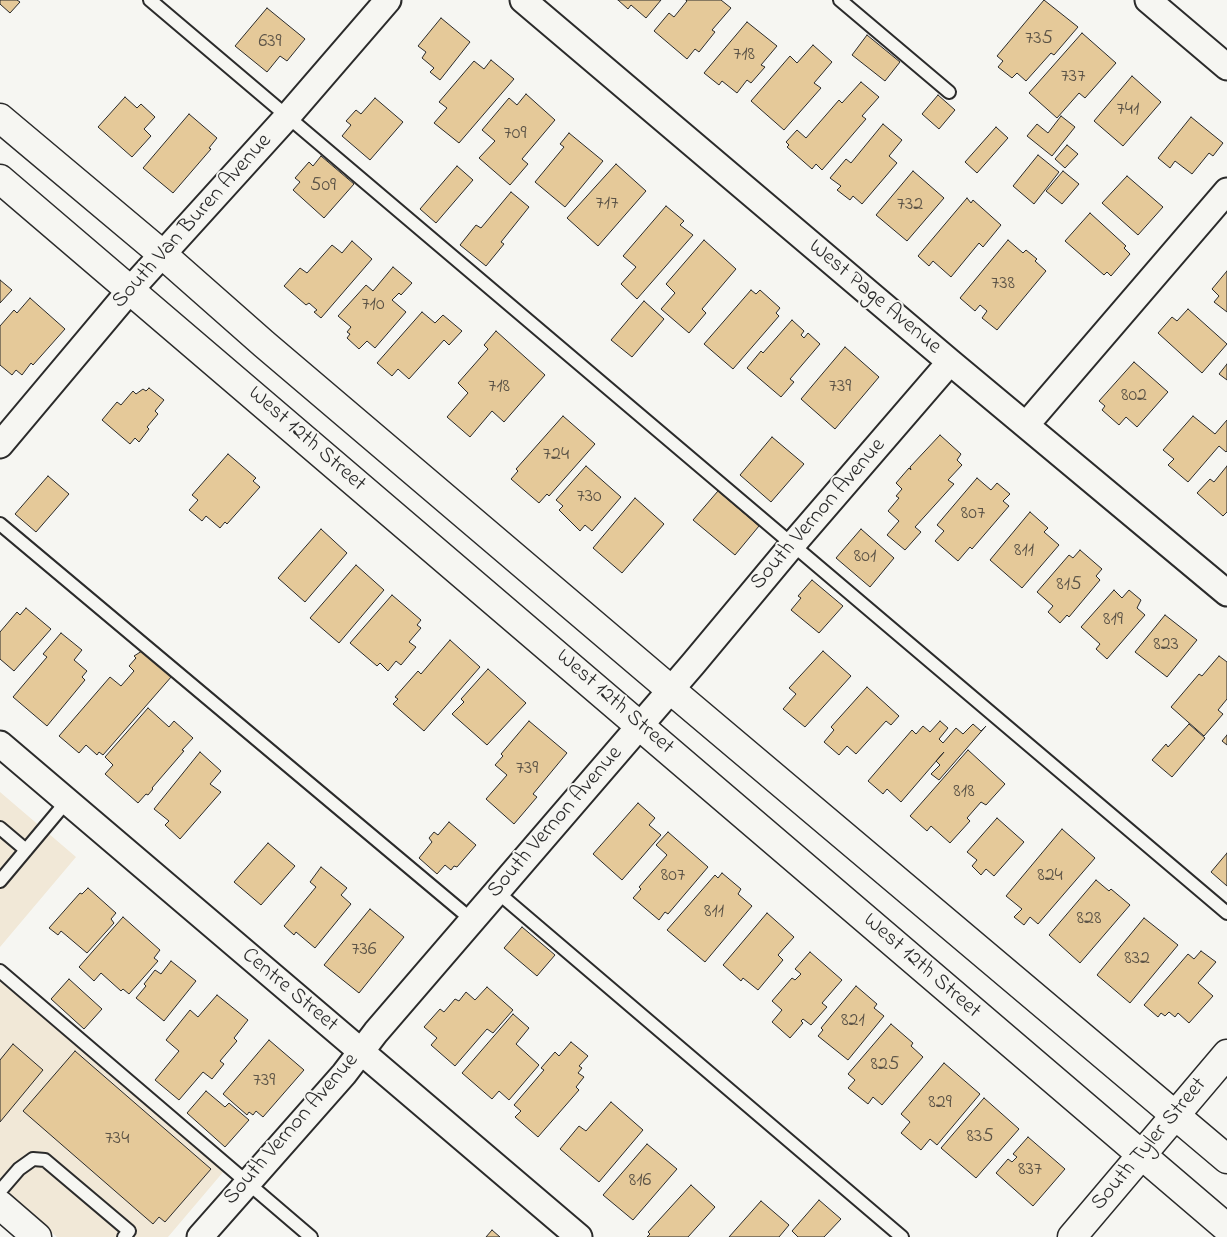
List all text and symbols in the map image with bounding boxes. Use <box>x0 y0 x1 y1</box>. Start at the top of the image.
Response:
house number: 735 <box>1025 28 1053 52</box>
house number: 639 <box>258 31 282 55</box>
house number: 718 <box>733 44 755 68</box>
house number: 737 <box>1061 66 1085 90</box>
house number: 741 <box>1117 99 1139 123</box>
house number: 709 <box>504 123 526 147</box>
street label: South Van Buren Avenue <box>108 129 278 315</box>
house number: 509 <box>310 175 336 199</box>
house number: 717 <box>596 193 618 217</box>
house number: 732 <box>897 194 923 218</box>
street label: West Page Avenue <box>802 235 946 361</box>
house number: 738 <box>991 273 1015 297</box>
house number: 710 <box>361 294 385 318</box>
house number: 718 <box>488 376 510 400</box>
house number: 739 <box>829 376 851 400</box>
street label: West 12th Street <box>242 382 370 498</box>
house number: 802 <box>1121 385 1147 409</box>
street label: South Vernon Avenue <box>746 434 892 596</box>
house number: 724 <box>543 444 569 468</box>
house number: 730 <box>576 486 602 510</box>
house number: 807 <box>961 503 985 527</box>
house number: 811 <box>1014 540 1034 564</box>
house number: 801 <box>854 546 876 570</box>
house number: 815 <box>1056 574 1082 598</box>
house number: 819 <box>1103 609 1123 633</box>
house number: 823 <box>1153 634 1179 658</box>
street label: West 12th Street <box>550 645 678 761</box>
street label: South Vernon Avenue <box>483 742 629 904</box>
house number: 739 <box>516 758 538 782</box>
house number: 818 <box>953 781 975 805</box>
house number: 807 <box>661 865 685 889</box>
house number: 824 <box>1037 865 1063 889</box>
house number: 811 <box>704 901 724 925</box>
house number: 828 <box>1077 908 1101 932</box>
street label: West 12th Street <box>857 909 985 1025</box>
house number: 736 <box>351 939 377 963</box>
street label: Centre Street <box>235 943 343 1039</box>
house number: 832 <box>1124 948 1150 972</box>
house number: 821 <box>841 1010 865 1034</box>
street label: South Vernon Avenue <box>219 1049 365 1211</box>
house number: 825 <box>871 1054 899 1078</box>
house number: 739 <box>253 1070 275 1094</box>
street label: South Tyler Street <box>1087 1073 1213 1217</box>
house number: 829 <box>928 1092 952 1116</box>
house number: 835 <box>966 1126 994 1150</box>
house number: 734 <box>105 1128 129 1152</box>
house number: 837 <box>1018 1159 1042 1183</box>
house number: 816 <box>629 1170 651 1194</box>

